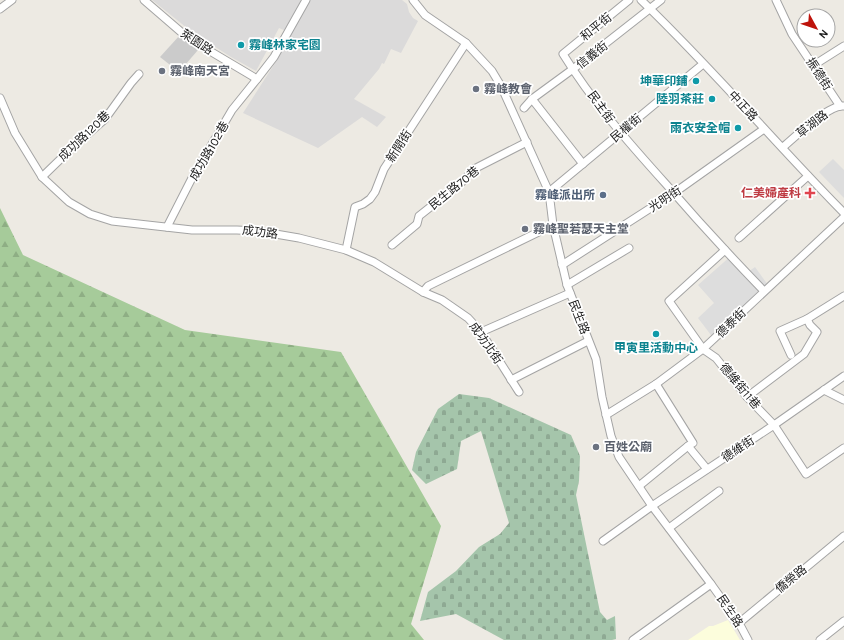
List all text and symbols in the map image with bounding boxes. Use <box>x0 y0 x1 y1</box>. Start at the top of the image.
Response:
north arrow <box>796 8 836 48</box>
street label: 和平街 <box>578 10 614 44</box>
street label: 萊園路 <box>178 26 216 58</box>
text: N <box>816 27 831 41</box>
place label: 霧峰林家宅園 <box>249 38 321 52</box>
street label: 信義街 <box>574 38 610 72</box>
marker: 霧峰林家宅園 <box>236 40 246 50</box>
street label: 振德街 <box>803 55 835 93</box>
place label: 霧峰南天宮 <box>170 64 230 78</box>
marker: 霧峰南天宮 <box>157 66 167 76</box>
place label: 坤華印鋪 <box>640 74 688 88</box>
marker: 坤華印鋪 <box>691 76 701 86</box>
place label: 霧峰教會 <box>484 82 532 96</box>
marker: 霧峰教會 <box>471 84 481 94</box>
street label: 民主街 <box>585 88 617 126</box>
street label: 中正路 <box>726 88 760 124</box>
place label: 陸羽茶莊 <box>656 92 704 106</box>
marker: 陸羽茶莊 <box>707 94 717 104</box>
street label: 草湖路 <box>794 107 830 141</box>
street label: 成功路120巷 <box>55 108 113 164</box>
street label: 民權街 <box>608 111 644 145</box>
street label: 成功路102巷 <box>186 119 232 183</box>
place label: 雨衣安全帽 <box>670 121 730 135</box>
marker: 雨衣安全帽 <box>733 123 743 133</box>
street label: 新開街 <box>383 127 415 165</box>
street label: 民生路70巷 <box>426 163 482 213</box>
street label: 光明街 <box>646 183 684 215</box>
place label: 仁美婦產科 <box>741 186 801 200</box>
marker: 仁美婦產科 <box>804 187 816 199</box>
place label: 霧峰派出所 <box>535 188 595 202</box>
marker: 霧峰派出所 <box>598 190 608 200</box>
place label: 霧峰聖若瑟天主堂 <box>533 222 629 236</box>
street label: 成功路 <box>241 223 279 241</box>
marker: 霧峰聖若瑟天主堂 <box>520 224 530 234</box>
street label: 民生路 <box>566 298 592 336</box>
street label: 德泰街 <box>713 305 749 341</box>
street label: 成功北街 <box>466 319 506 367</box>
marker: 甲寅里活動中心 <box>651 329 661 339</box>
place label: 甲寅里活動中心 <box>614 341 698 355</box>
street label: 德維街11巷 <box>717 360 763 412</box>
street label: 德維街 <box>719 433 757 465</box>
place label: 百姓公廟 <box>604 440 652 454</box>
marker: 百姓公廟 <box>591 442 601 452</box>
street label: 僑榮路 <box>773 562 809 596</box>
street label: 民生路 <box>714 592 746 630</box>

